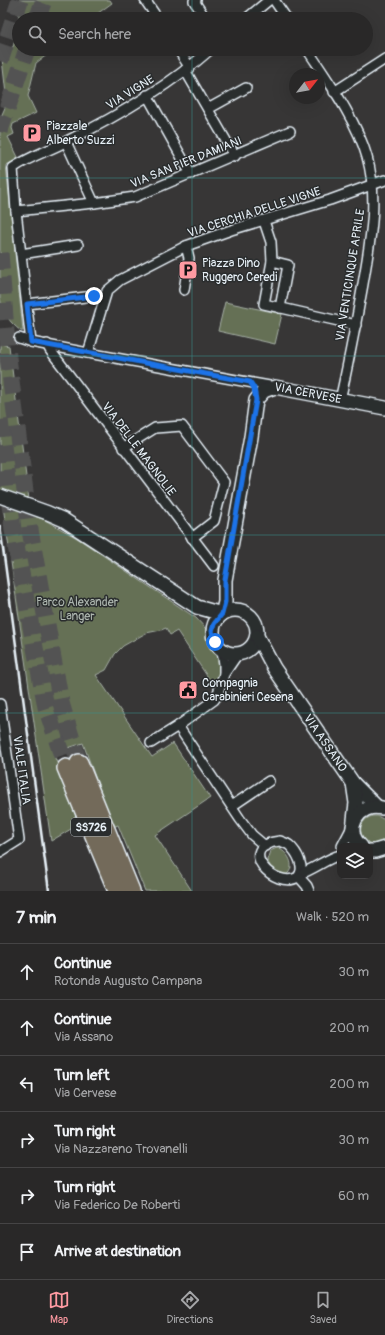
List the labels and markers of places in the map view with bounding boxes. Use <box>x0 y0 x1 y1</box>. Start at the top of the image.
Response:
place label: Piazzale Alberto Suzzi <box>46 119 114 148</box>
parking icon: Piazzale Alberto Suzzi <box>21 122 43 144</box>
place label: Piazza Dino Ruggero Ceredi <box>202 256 277 285</box>
parking icon: Piazza Dino Ruggero Ceredi <box>177 259 199 281</box>
place label: Compagnia Carabinieri Cesena <box>202 676 294 705</box>
public building icon: Compagnia Carabinieri Cesena <box>177 679 199 701</box>

